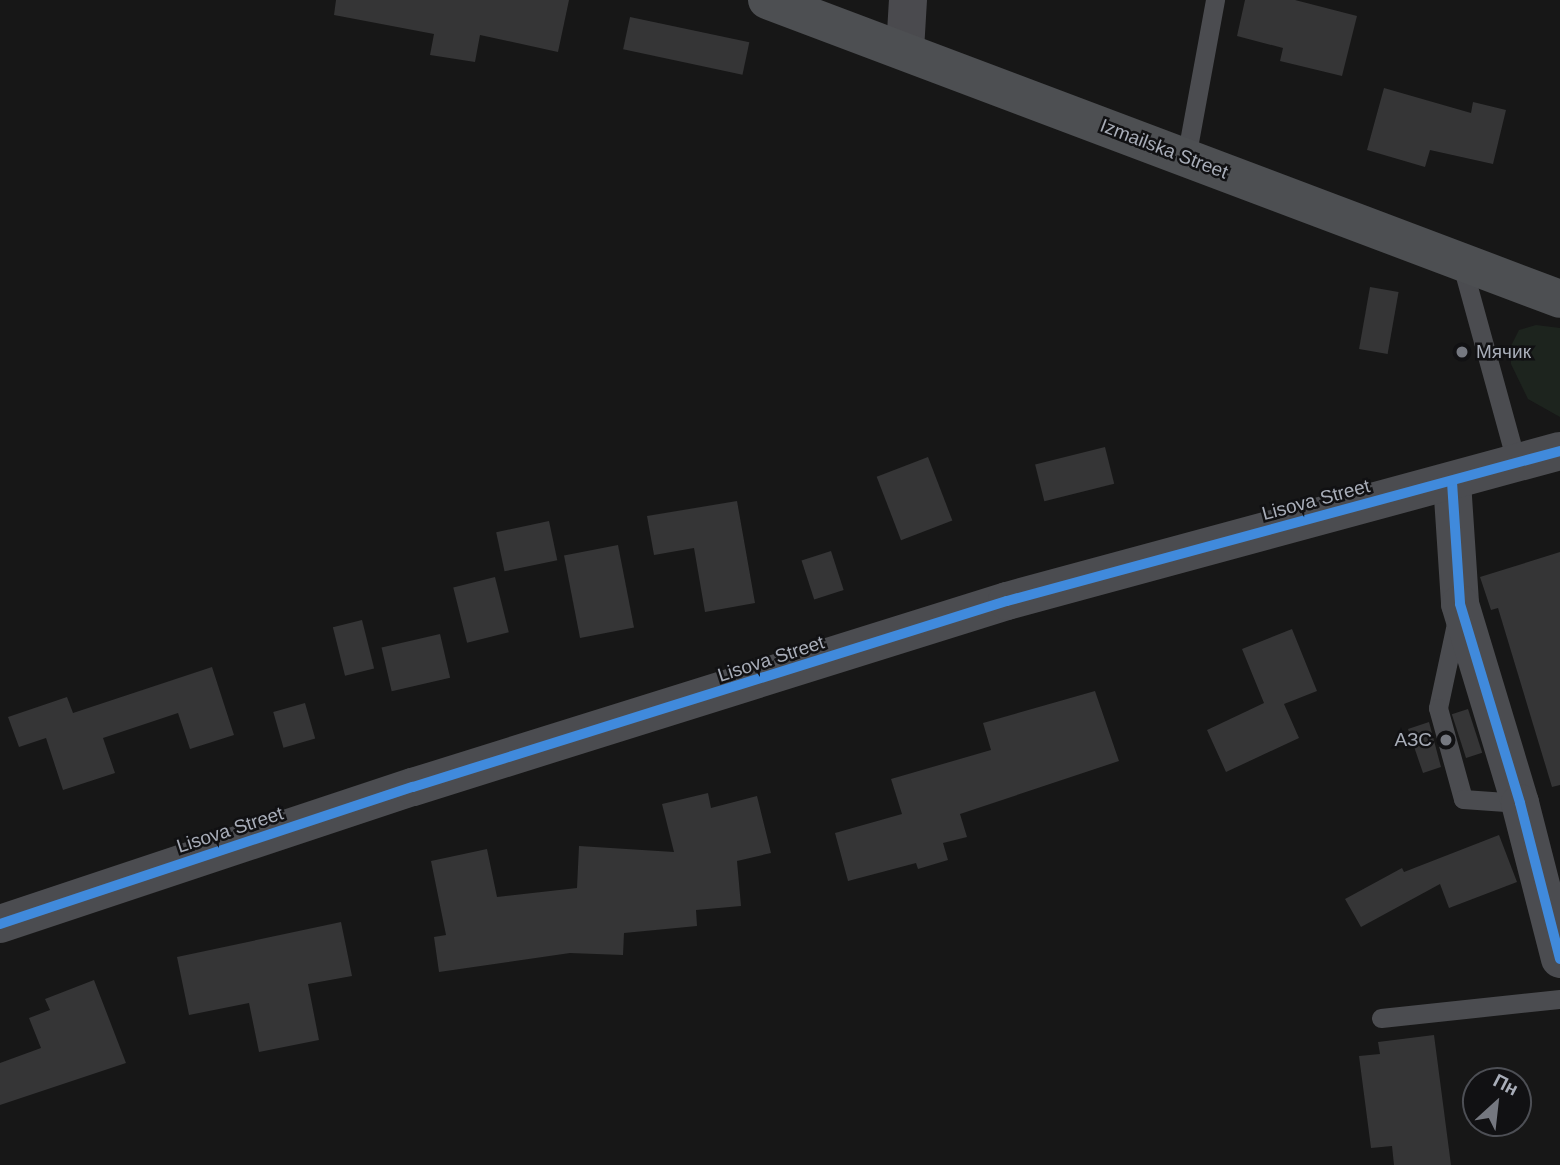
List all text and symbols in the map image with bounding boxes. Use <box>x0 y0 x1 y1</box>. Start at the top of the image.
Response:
street label: Izmailska Street <box>1097 114 1231 184</box>
place label: Мячик <box>1476 341 1531 363</box>
marker: Мячик <box>1454 344 1470 360</box>
street label: Lisova Street <box>1259 475 1373 525</box>
street label: Lisova Street <box>715 631 827 687</box>
place label: АЗС <box>1395 729 1432 751</box>
marker: АЗС <box>1438 732 1454 748</box>
street label: Lisova Street <box>174 802 286 858</box>
north arrow <box>1462 1067 1532 1137</box>
text: Пн <box>1490 1070 1522 1100</box>

